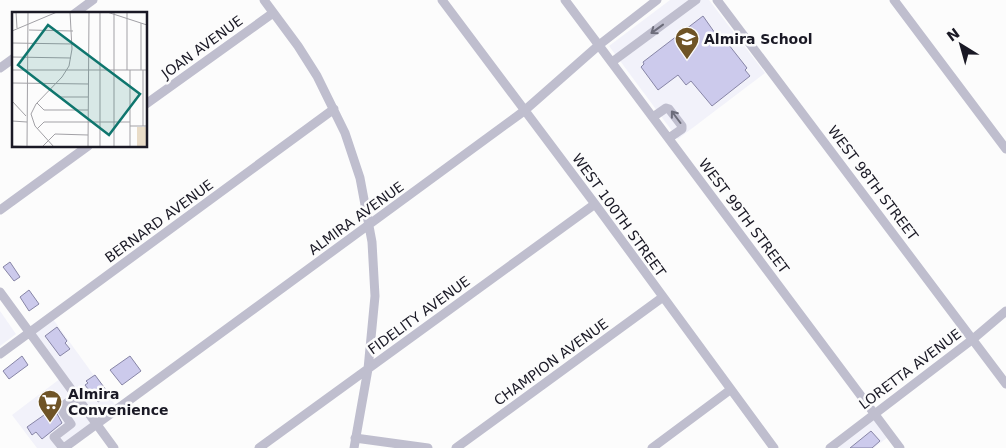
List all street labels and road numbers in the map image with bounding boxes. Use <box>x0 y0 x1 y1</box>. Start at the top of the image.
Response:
street label: JOAN AVENUE <box>158 12 246 82</box>
street label: WEST 98TH STREET <box>825 123 922 244</box>
street label: WEST 100TH STREET <box>569 150 669 280</box>
street label: WEST 99TH STREET <box>696 156 793 277</box>
street label: BERNARD AVENUE <box>102 176 216 266</box>
street label: ALMIRA AVENUE <box>305 178 407 258</box>
street label: FIDELITY AVENUE <box>365 273 473 357</box>
street label: CHAMPION AVENUE <box>491 315 611 409</box>
street label: LORETTA AVENUE <box>856 325 964 413</box>

